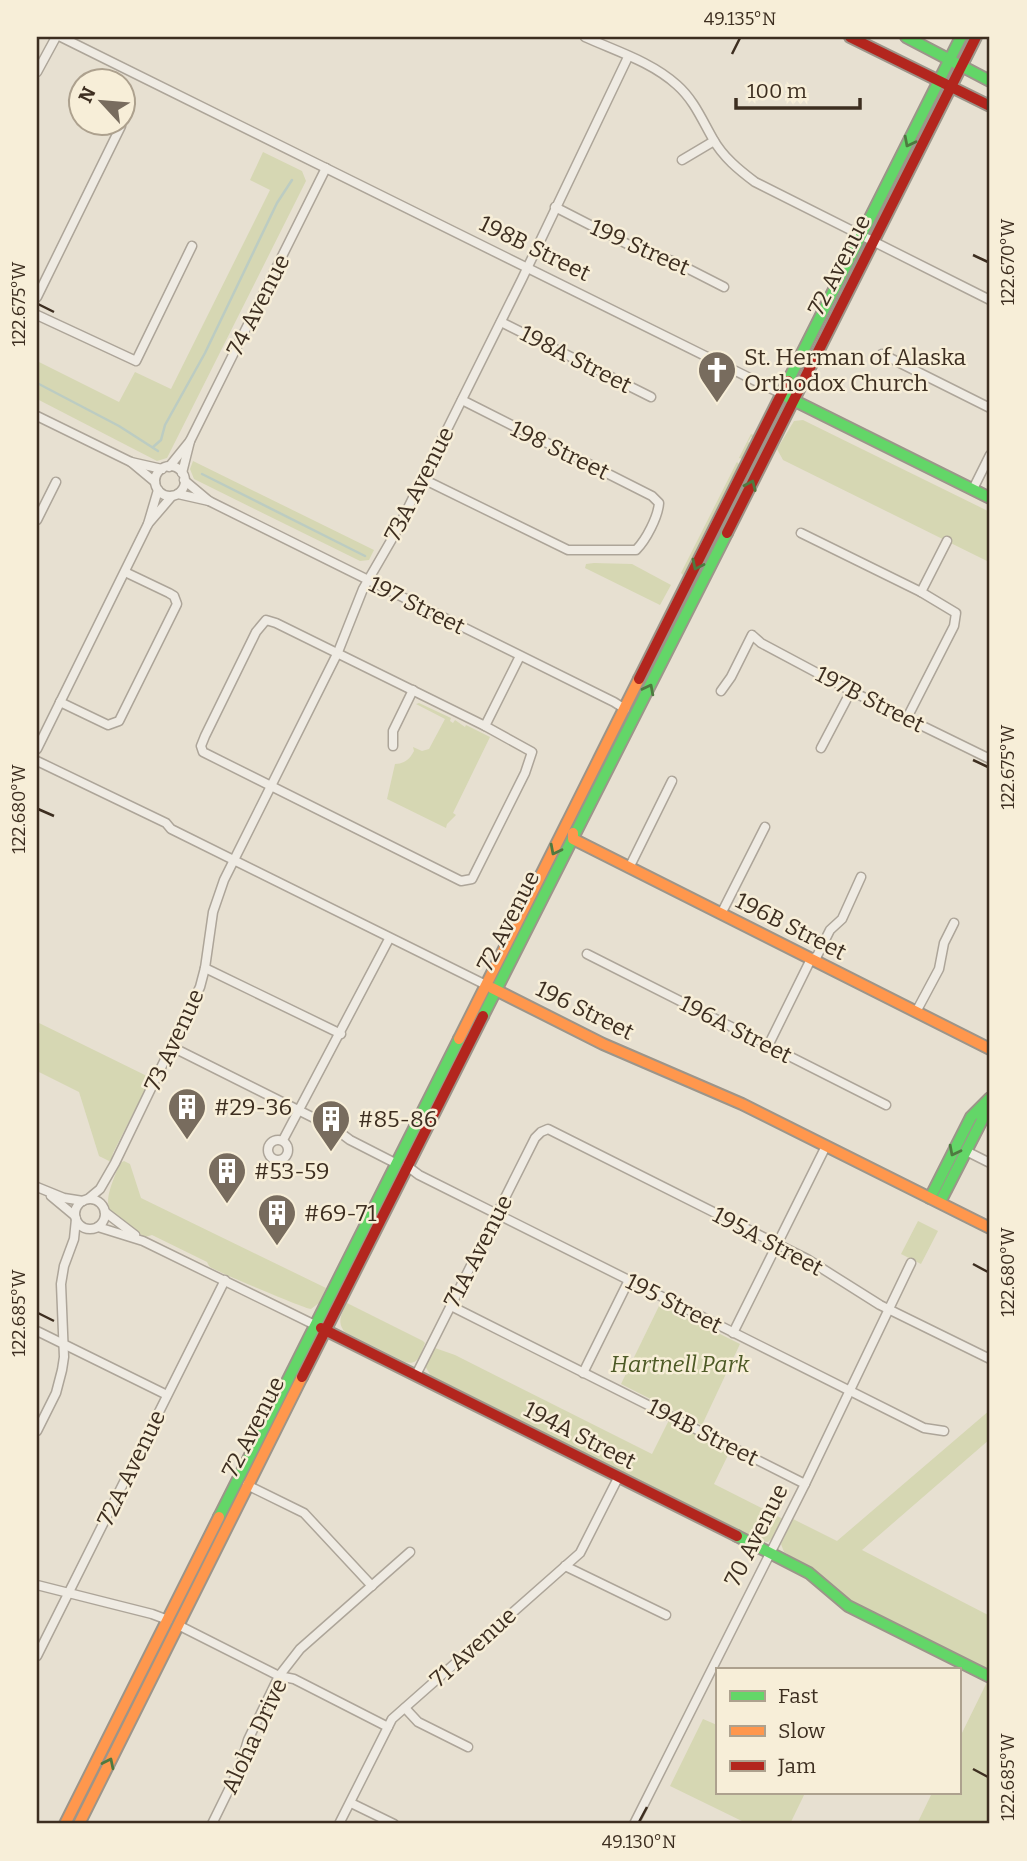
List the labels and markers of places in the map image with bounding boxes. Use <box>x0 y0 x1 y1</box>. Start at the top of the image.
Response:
place label: St. Herman of Alaska Orthodox Church <box>744 343 966 397</box>
church icon: St. Herman of Alaska Orthodox Church <box>696 349 738 404</box>
building icon: #29-36 <box>166 1086 208 1141</box>
place label: #29-36 <box>214 1093 292 1121</box>
building icon: #85-86 <box>310 1098 352 1153</box>
place label: #85-86 <box>358 1105 437 1133</box>
building icon: #53-59 <box>206 1150 248 1205</box>
place label: #53-59 <box>254 1157 330 1185</box>
building icon: #69-71 <box>256 1192 298 1247</box>
place label: #69-71 <box>304 1199 377 1227</box>

